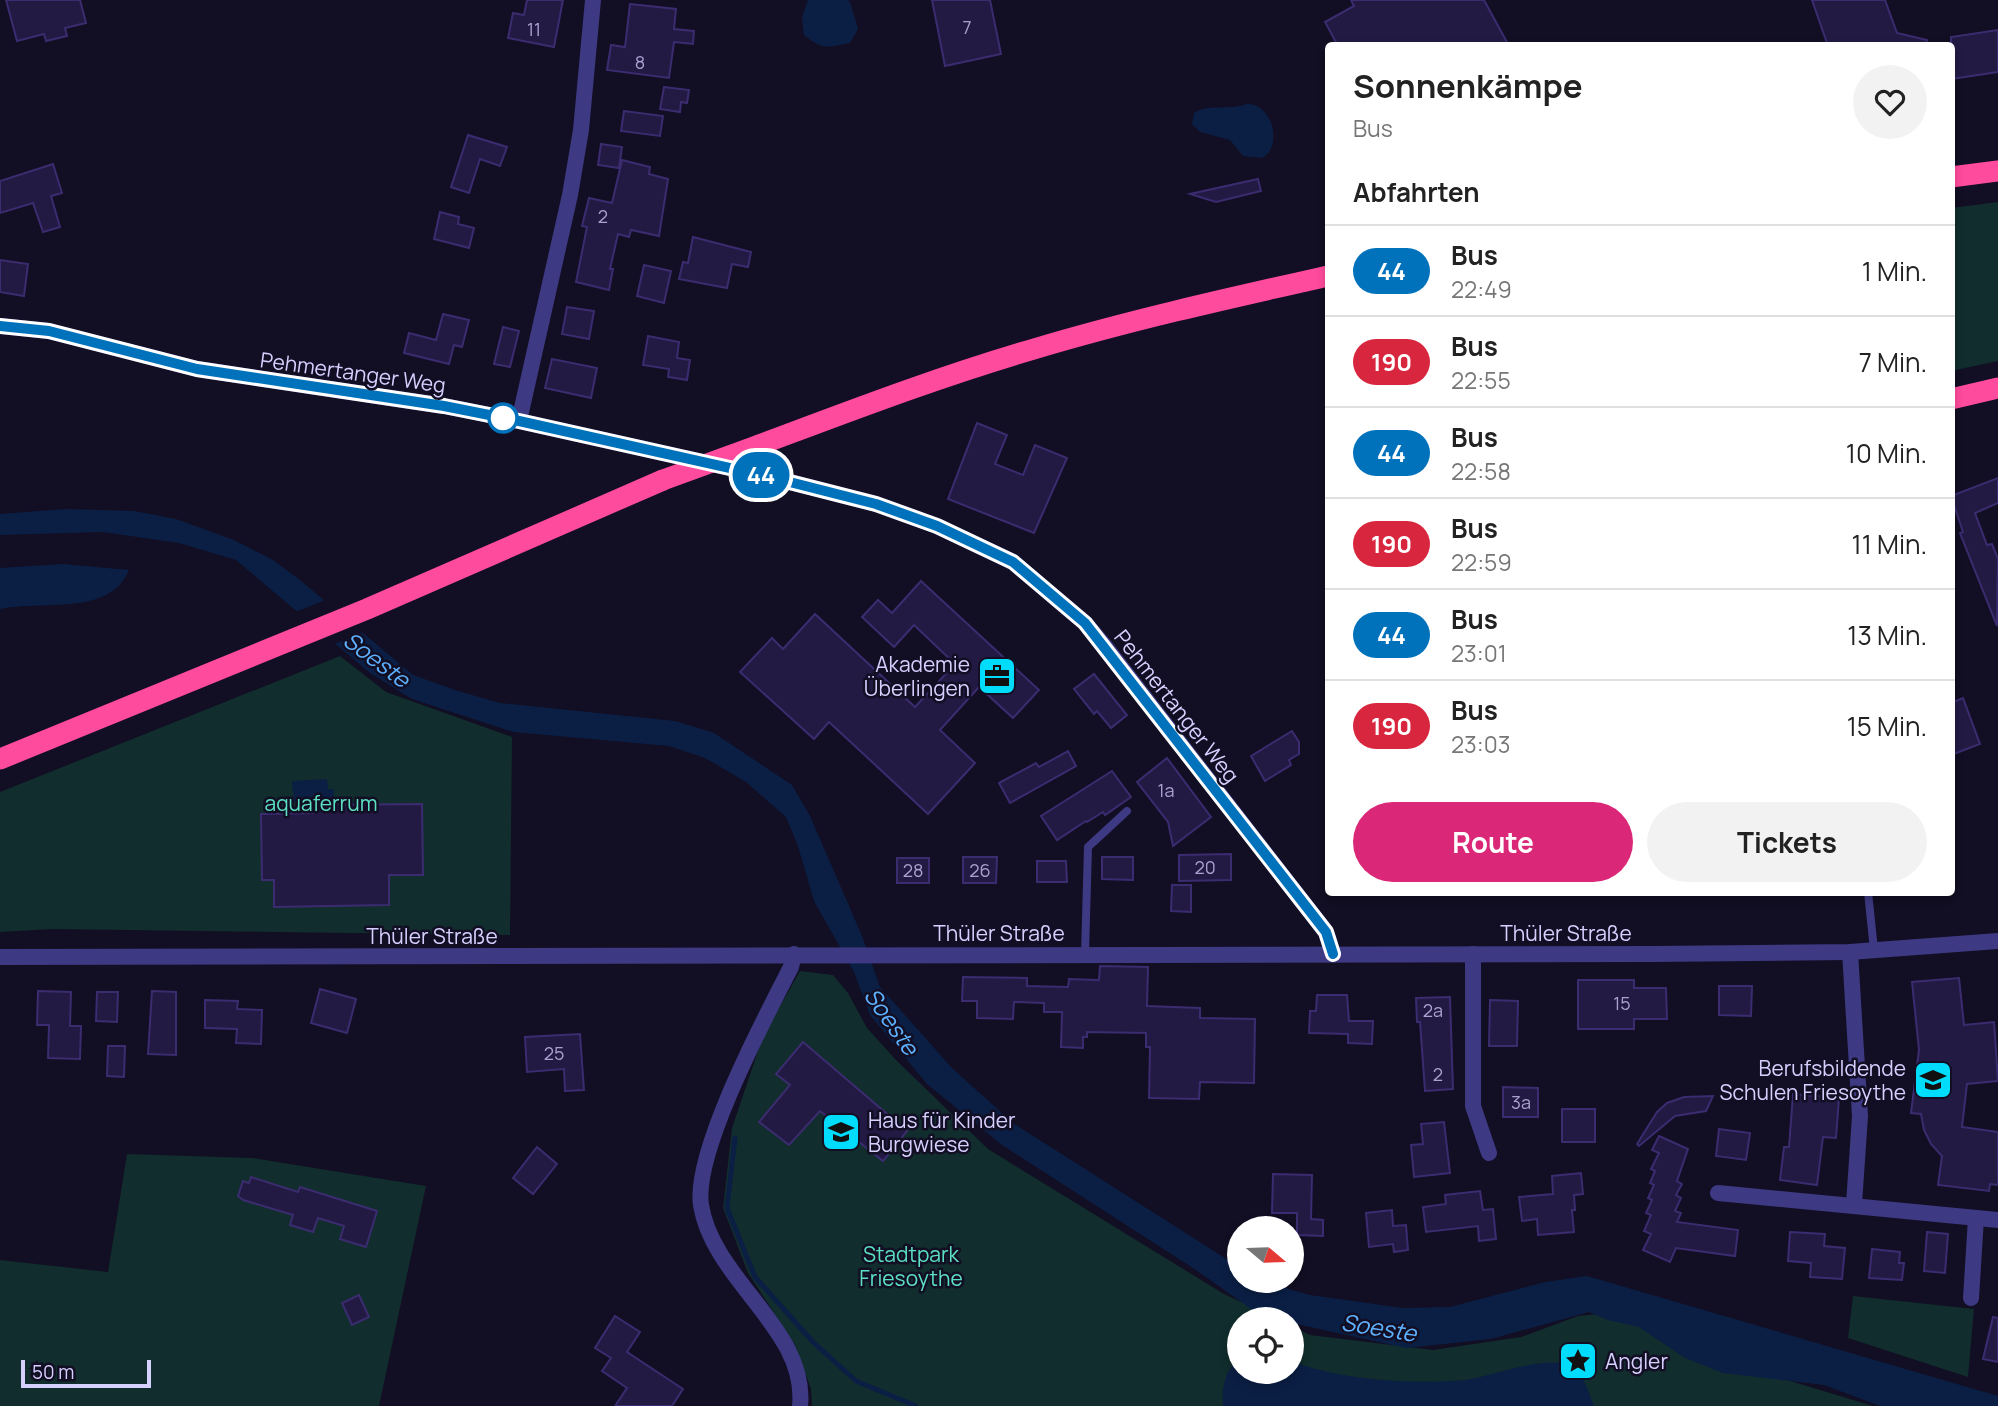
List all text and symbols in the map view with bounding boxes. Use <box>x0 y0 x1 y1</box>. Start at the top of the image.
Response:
house number: 7 <box>962 15 972 39</box>
house number: 11 <box>527 17 541 41</box>
house number: 8 <box>635 50 645 74</box>
text: Sonnenkämpe <box>1353 63 1583 108</box>
button: heart <box>1853 65 1927 139</box>
text: Bus <box>1353 112 1393 144</box>
text: Abfahrten <box>1353 174 1480 210</box>
house number: 2 <box>598 204 608 228</box>
text: Bus <box>1451 237 1498 273</box>
text: 1 Min. <box>1862 253 1927 289</box>
text: 44 <box>1377 254 1406 287</box>
text: 22:49 <box>1451 273 1512 305</box>
text: Bus <box>1451 328 1498 364</box>
text: 7 Min. <box>1859 344 1927 380</box>
street label: Pehmertanger Weg <box>258 345 448 399</box>
text: 190 <box>1371 345 1412 378</box>
text: 22:55 <box>1451 364 1511 396</box>
unlabelled marker <box>488 403 518 433</box>
text: Bus <box>1451 419 1498 455</box>
text: 10 Min. <box>1846 435 1927 471</box>
text: 44 <box>1377 436 1406 469</box>
line badge: 44 <box>730 452 792 498</box>
text: 22:58 <box>1451 455 1511 487</box>
text: 44 <box>747 458 775 491</box>
text: Bus <box>1451 510 1498 546</box>
text: 11 Min. <box>1852 526 1927 562</box>
text: 190 <box>1371 527 1412 560</box>
text: 22:59 <box>1451 546 1512 578</box>
text: Bus <box>1451 601 1498 637</box>
text: 13 Min. <box>1847 617 1927 653</box>
text: 44 <box>1377 618 1406 651</box>
water label: Soeste <box>337 624 418 695</box>
street label: Pehmertanger Weg <box>1108 624 1246 788</box>
text: 23:01 <box>1451 637 1507 669</box>
place label: Akademie Überlingen <box>864 650 970 702</box>
office icon: Akademie Überlingen <box>976 655 1018 697</box>
text: Bus <box>1451 692 1498 728</box>
text: 15 Min. <box>1847 708 1927 744</box>
text: 190 <box>1371 709 1412 742</box>
text: 23:03 <box>1451 728 1510 760</box>
house number: 1a <box>1157 778 1175 802</box>
park label: aquaferrum <box>265 789 377 817</box>
button: Route <box>1353 802 1633 882</box>
button: Tickets <box>1647 802 1927 882</box>
house number: 20 <box>1194 855 1216 879</box>
house number: 28 <box>903 858 923 882</box>
house number: 26 <box>969 858 991 882</box>
street label: Thüler Straße <box>933 919 1065 947</box>
street label: Thüler Straße <box>1500 919 1632 947</box>
street label: Thüler Straße <box>366 922 498 950</box>
water label: Soeste <box>857 981 928 1062</box>
house number: 15 <box>1613 991 1631 1015</box>
house number: 2a <box>1423 998 1443 1022</box>
house number: 25 <box>544 1041 564 1065</box>
place label: Berufsbildende Schulen Friesoythe <box>1720 1054 1906 1106</box>
school or university icon: Berufsbildende Schulen Friesoythe <box>1912 1059 1954 1101</box>
house number: 2 <box>1433 1062 1443 1086</box>
house number: 3a <box>1511 1090 1531 1114</box>
place label: Haus für Kinder Burgwiese <box>868 1106 1016 1158</box>
school or university icon: Haus für Kinder Burgwiese <box>820 1111 862 1153</box>
north arrow <box>1227 1216 1304 1293</box>
map controls <box>1227 1216 1304 1384</box>
park label: Stadtpark Friesoythe <box>859 1240 963 1292</box>
water label: Soeste <box>1339 1305 1420 1349</box>
button: locate <box>1227 1307 1304 1384</box>
place icon: Angler <box>1557 1340 1599 1382</box>
place label: Angler <box>1605 1347 1668 1375</box>
scale bar <box>21 1357 150 1389</box>
text: 50 m <box>32 1359 74 1385</box>

